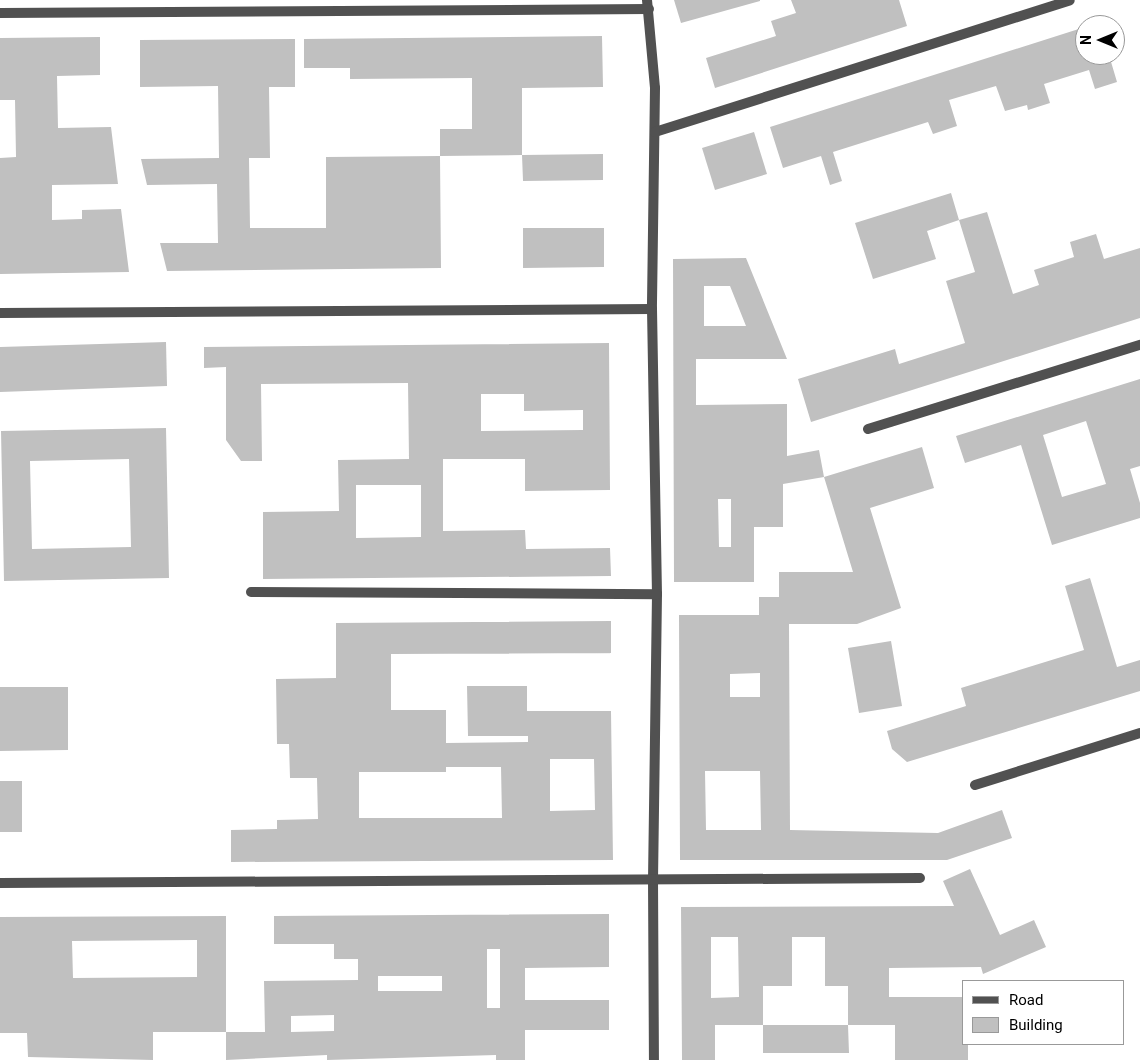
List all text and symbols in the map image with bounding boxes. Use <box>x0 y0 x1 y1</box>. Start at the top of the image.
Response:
north arrow <box>1075 15 1125 65</box>
text: N <box>1078 35 1094 45</box>
legend <box>962 980 1125 1045</box>
text: Road <box>1009 991 1043 1009</box>
text: Building <box>1009 1016 1063 1034</box>

